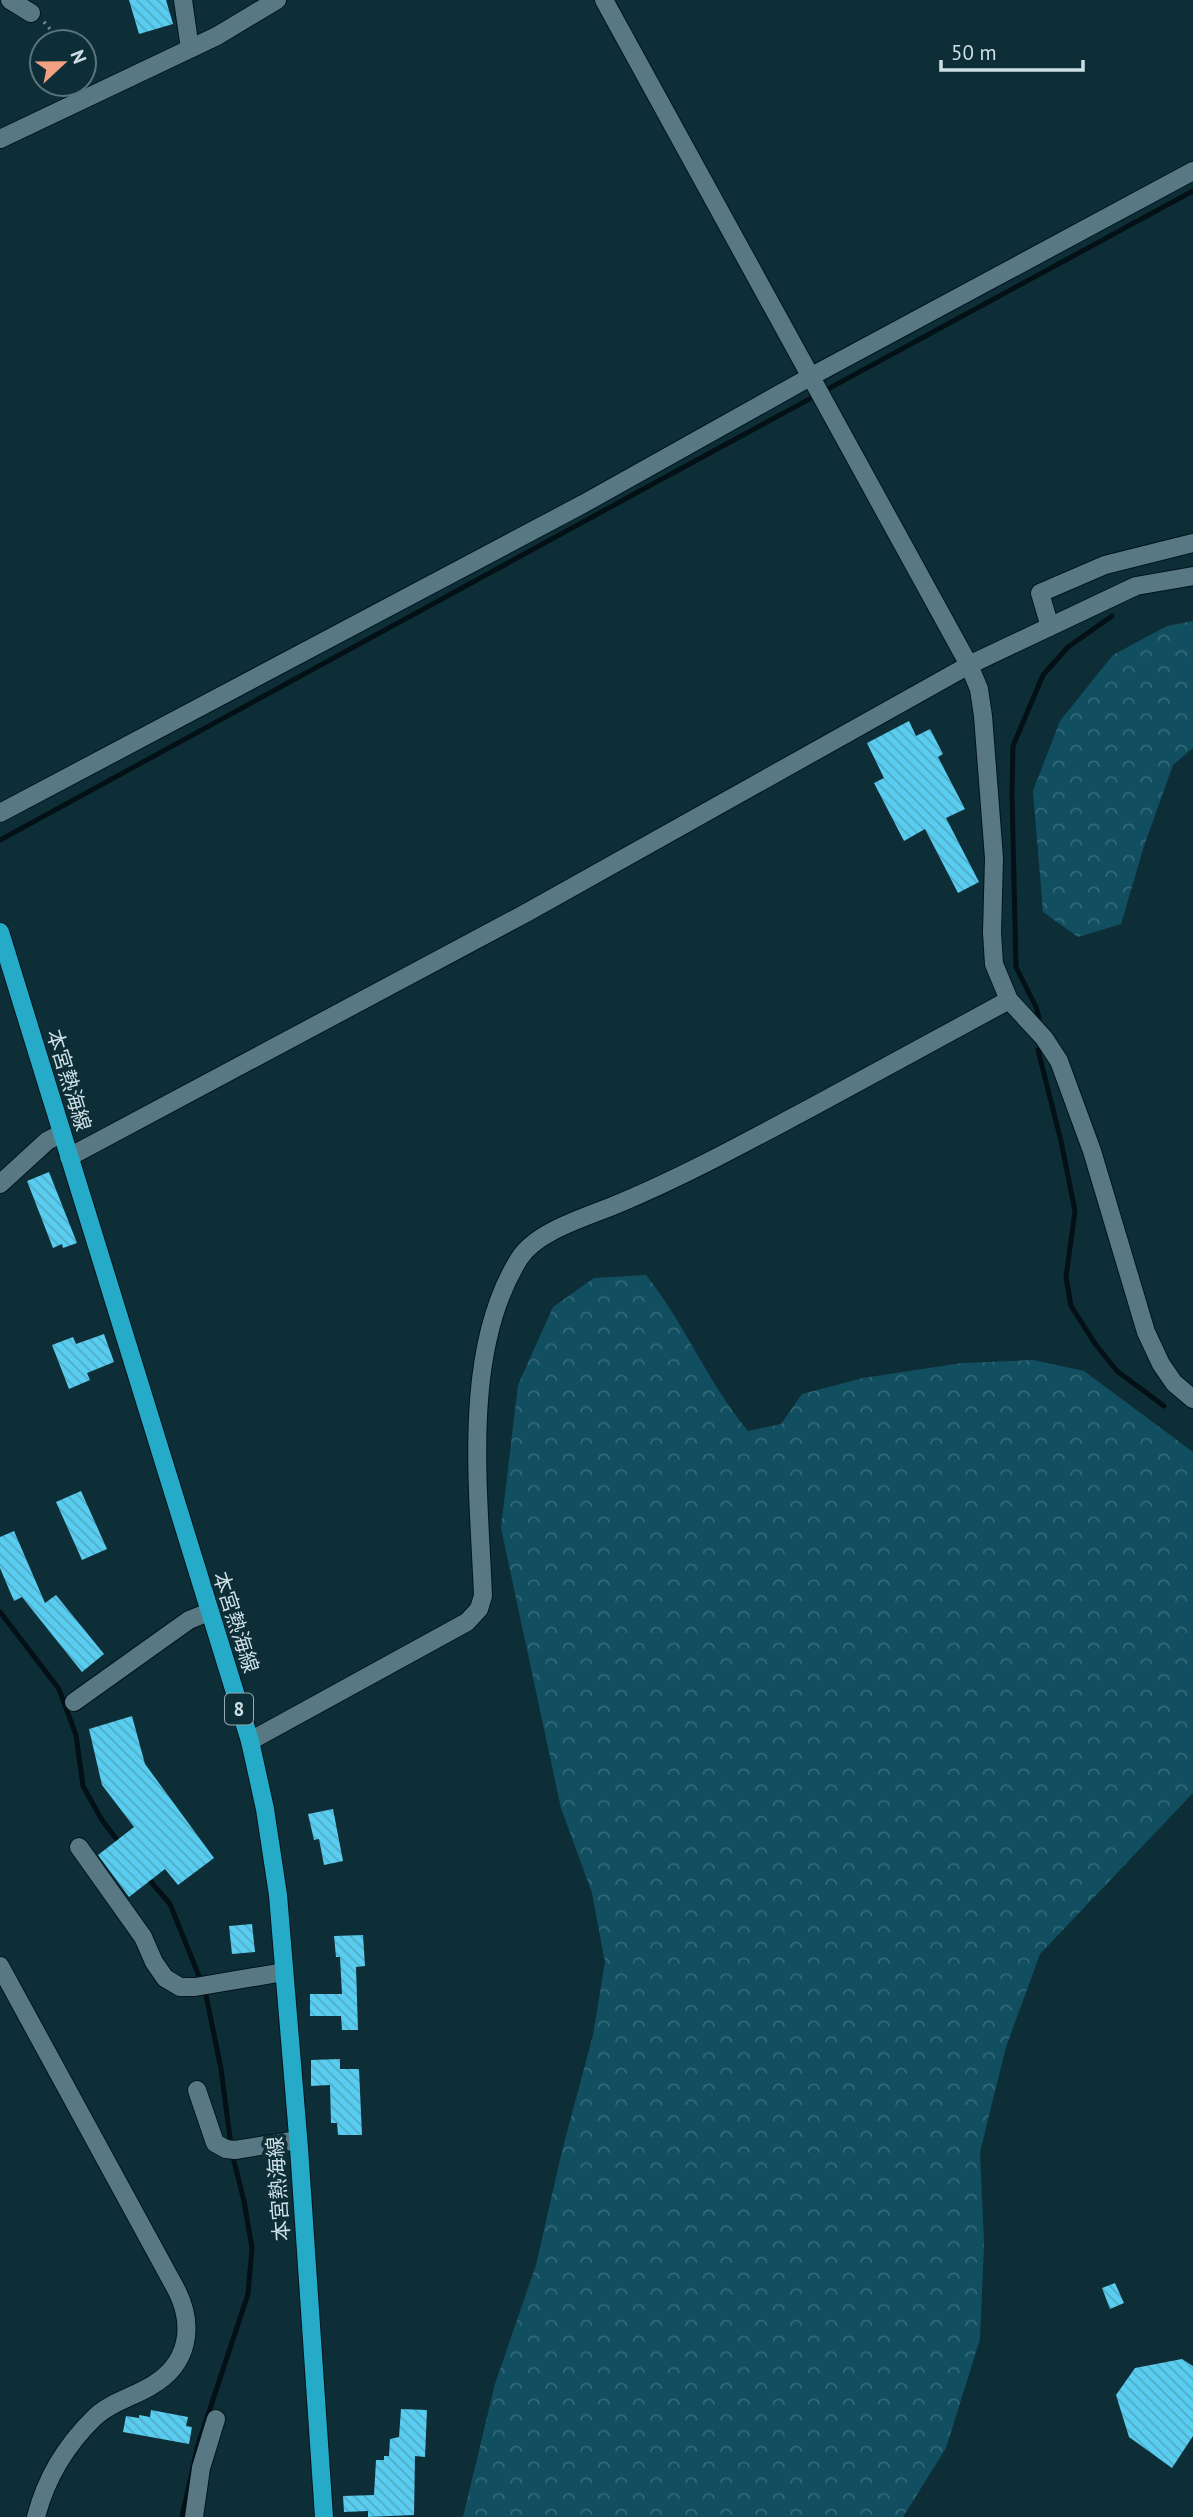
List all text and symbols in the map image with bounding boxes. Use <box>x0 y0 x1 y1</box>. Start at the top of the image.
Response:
north arrow <box>28 28 98 98</box>
scale bar <box>941 28 1083 72</box>
text: 50 m <box>951 39 997 66</box>
text: N <box>65 46 92 67</box>
street label: 本宮熱海線 <box>41 1026 97 1134</box>
street label: 本宮熱海線 <box>207 1568 265 1676</box>
road number: 8 <box>225 1694 253 1724</box>
street label: 本宮熱海線 <box>261 2136 295 2242</box>

